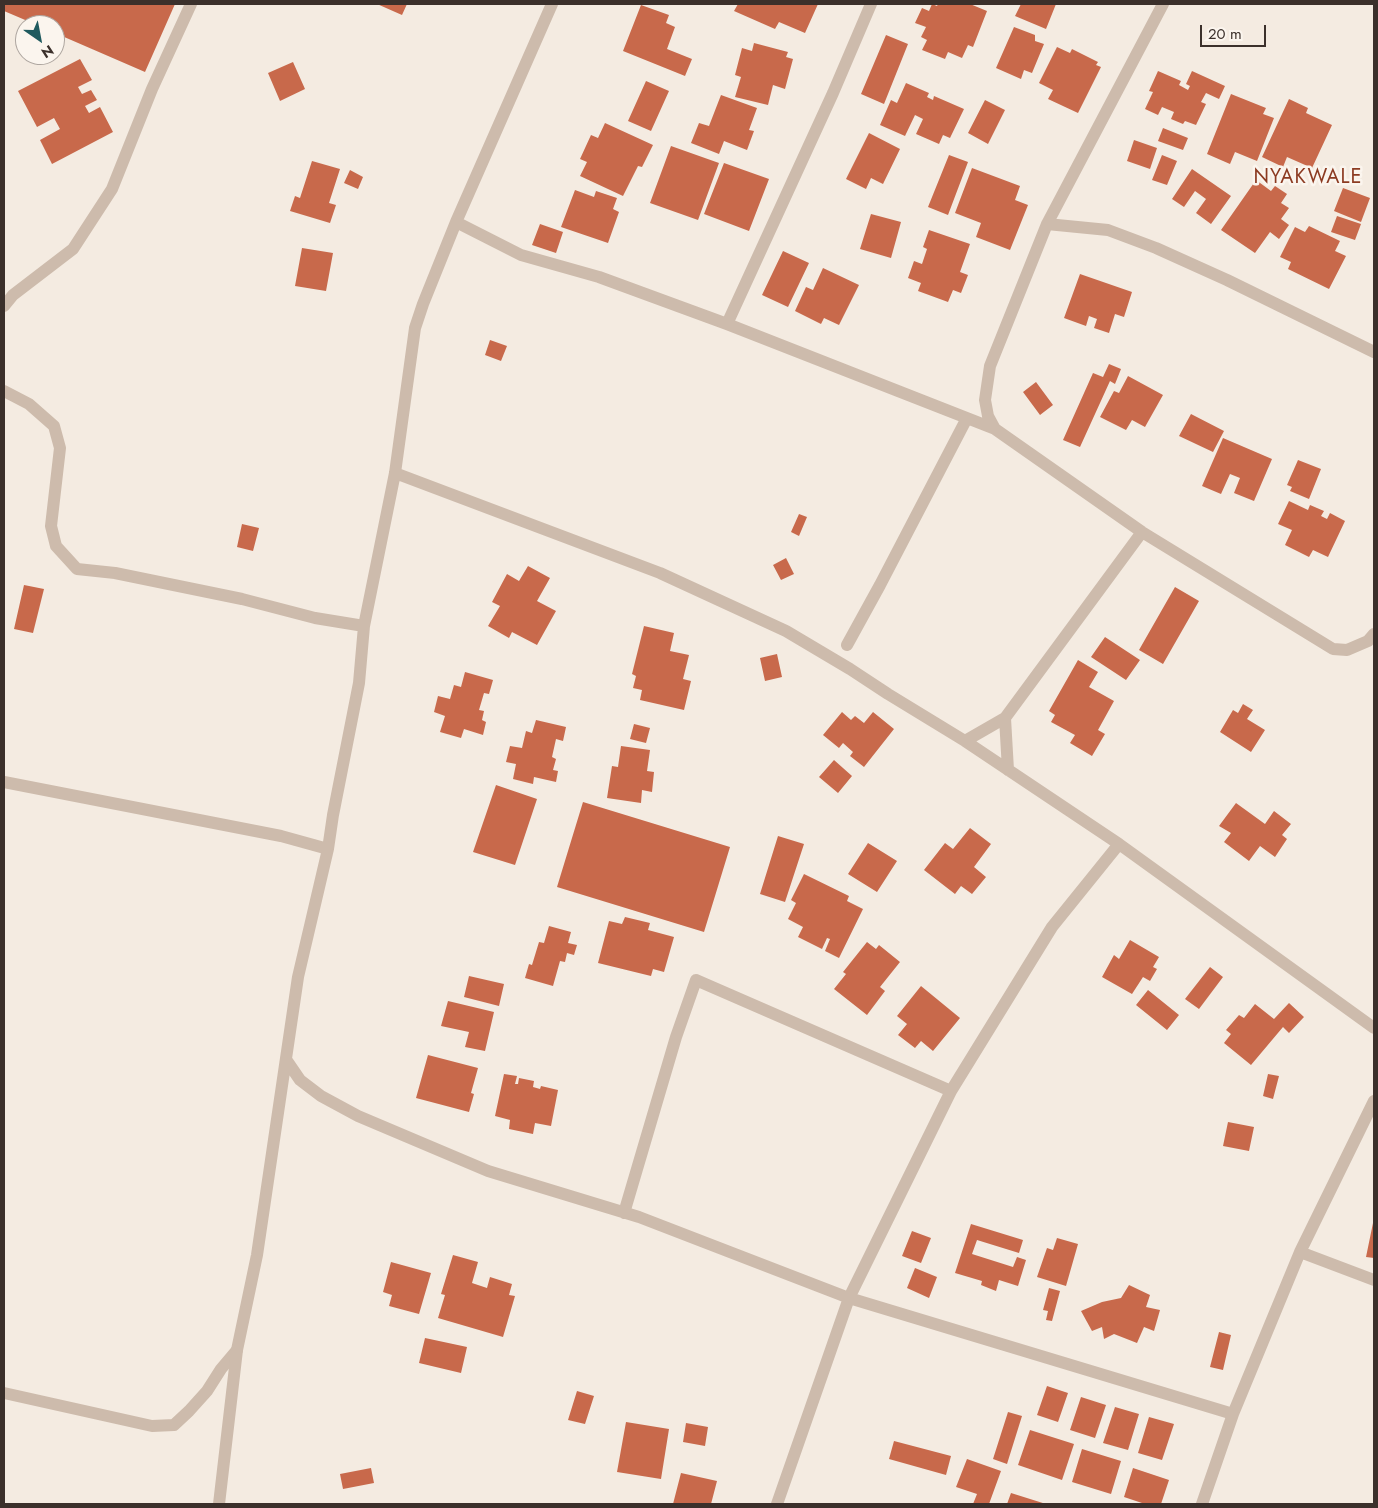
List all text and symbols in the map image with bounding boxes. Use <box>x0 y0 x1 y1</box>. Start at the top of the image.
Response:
north arrow <box>15 15 65 65</box>
scale bar <box>1203 15 1269 47</box>
text: 20 m <box>1208 23 1242 45</box>
text: N <box>38 40 58 63</box>
district label: NYAKWALE <box>1253 166 1363 190</box>

